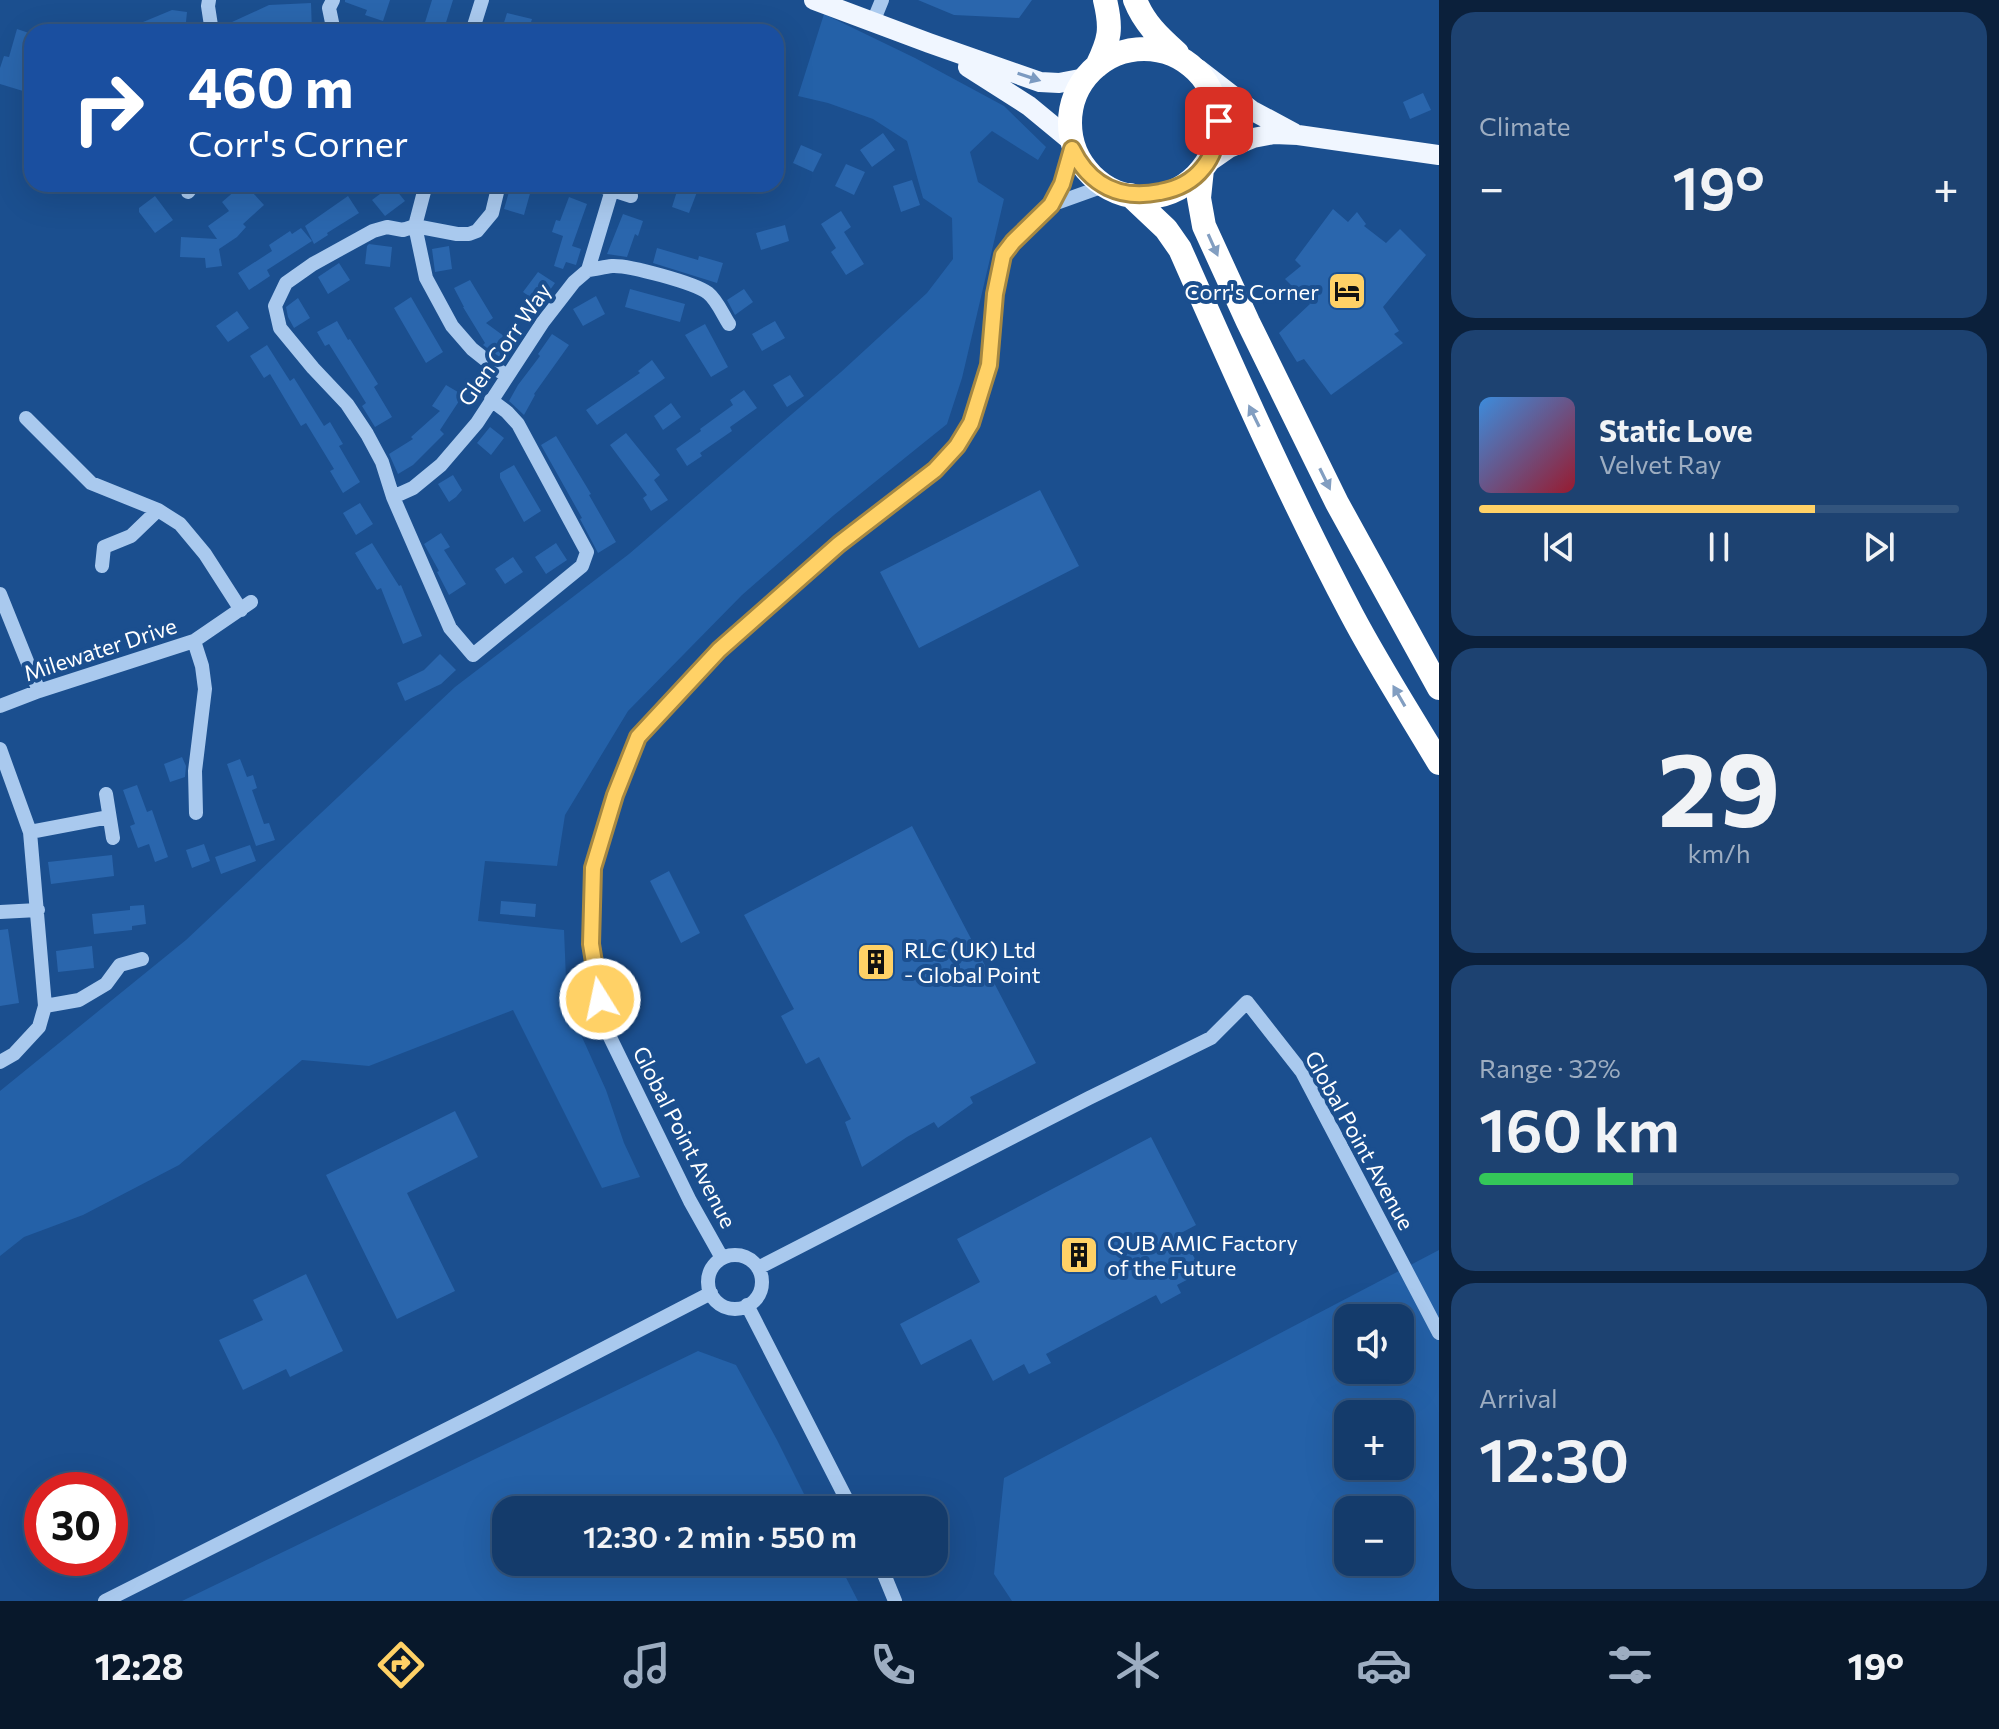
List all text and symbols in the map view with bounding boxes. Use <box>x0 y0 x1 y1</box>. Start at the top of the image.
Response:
text: 460 m <box>188 51 354 120</box>
icon: right <box>56 56 160 160</box>
one-way arrow <box>1017 72 1041 84</box>
pin <box>1185 87 1253 155</box>
icon: arrive <box>1197 99 1241 143</box>
text: Climate <box>1479 110 1571 141</box>
text: Corr's Corner <box>188 120 408 164</box>
text: 19° <box>1672 149 1765 222</box>
text: − <box>1479 159 1504 213</box>
text: + <box>1933 159 1959 213</box>
one-way arrow <box>1206 233 1219 256</box>
hotel icon: Corr's Corner <box>1326 270 1368 312</box>
street label: Glen Corr Way <box>452 277 556 411</box>
place label: Corr's Corner <box>1185 278 1319 305</box>
one-way arrow <box>1247 404 1261 427</box>
text: Static Love <box>1599 411 1753 448</box>
text: Velvet Ray <box>1599 448 1722 479</box>
one-way arrow <box>1318 467 1332 491</box>
icon: previous <box>1537 525 1581 569</box>
icon: pause <box>1697 525 1741 569</box>
icon: next <box>1857 525 1901 569</box>
street label: Milewater Drive <box>20 612 180 686</box>
one-way arrow <box>1392 685 1406 707</box>
text: 29 <box>1658 721 1780 848</box>
text: km/h <box>1687 837 1751 868</box>
place label: RLC (UK) Ltd - Global Point <box>904 936 1041 988</box>
building icon: RLC (UK) Ltd - Global Point <box>855 941 897 983</box>
position arrow <box>558 957 642 1041</box>
street label: Global Point Avenue <box>627 1042 743 1232</box>
street label: Global Point Avenue <box>1300 1046 1420 1234</box>
text: Range · 32% <box>1479 1052 1621 1083</box>
text: 160 km <box>1479 1091 1680 1164</box>
place label: QUB AMIC Factory of the Future <box>1107 1229 1298 1281</box>
building icon: QUB AMIC Factory of the Future <box>1058 1234 1100 1276</box>
map controls <box>1334 1304 1414 1576</box>
button: sound <box>1334 1304 1414 1384</box>
text: Arrival <box>1479 1382 1558 1413</box>
button: + <box>1334 1400 1414 1480</box>
text: 12:30 <box>1479 1421 1629 1494</box>
speed limit sign: 30 <box>24 1472 128 1576</box>
button: − <box>1334 1496 1414 1576</box>
text: 12:30 · 2 min · 550 m <box>583 1517 857 1554</box>
icon: directions <box>373 1637 429 1693</box>
icon: music <box>619 1637 675 1693</box>
icon: phone <box>865 1637 921 1693</box>
icon: climate <box>1110 1637 1166 1693</box>
icon: car <box>1356 1637 1412 1693</box>
icon: filters <box>1602 1637 1658 1693</box>
text: 12:28 <box>95 1643 184 1687</box>
text: 19° <box>1848 1643 1904 1687</box>

